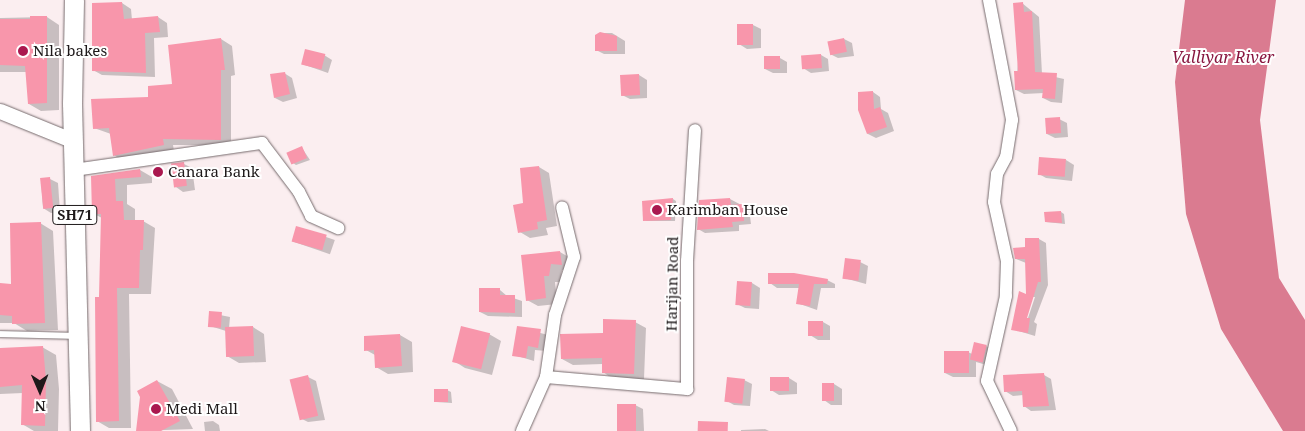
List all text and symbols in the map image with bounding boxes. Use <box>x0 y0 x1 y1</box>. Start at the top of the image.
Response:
place label: Nila bakes <box>33 42 107 60</box>
marker: Nila bakes <box>17 45 29 57</box>
water label: Valliyar River <box>1172 47 1274 67</box>
place label: Canara Bank <box>168 163 260 181</box>
marker: Canara Bank <box>152 166 164 178</box>
place label: Karimban House <box>667 201 788 219</box>
road number: SH71 <box>51 204 99 226</box>
marker: Karimban House <box>651 204 663 216</box>
street label: Harijan Road <box>662 236 682 332</box>
north arrow <box>15 366 65 416</box>
text: N <box>35 397 46 416</box>
place label: Medi Mall <box>166 400 238 418</box>
marker: Medi Mall <box>150 403 162 415</box>

